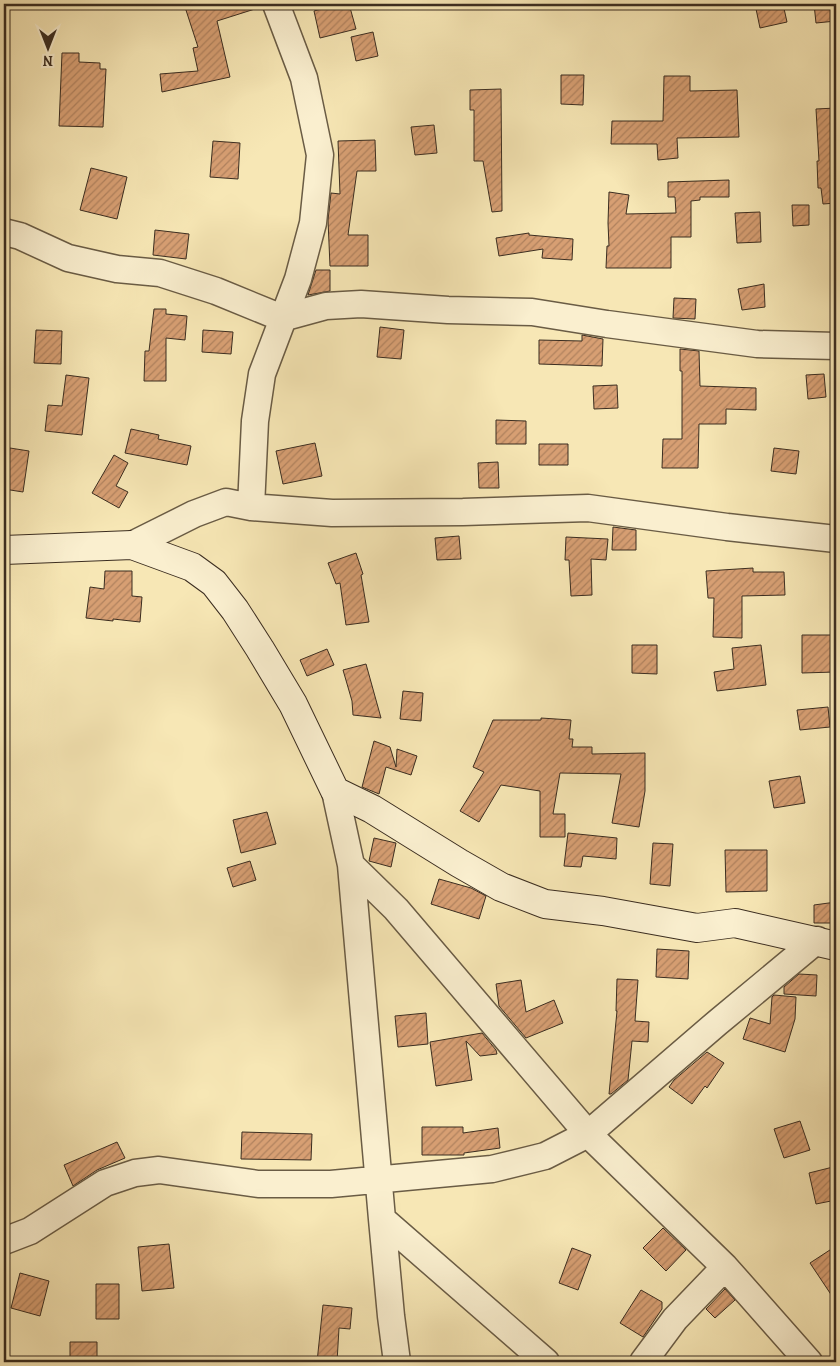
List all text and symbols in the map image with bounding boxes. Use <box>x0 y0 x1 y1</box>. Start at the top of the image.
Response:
north arrow <box>22 22 72 72</box>
text: N <box>43 51 53 70</box>

